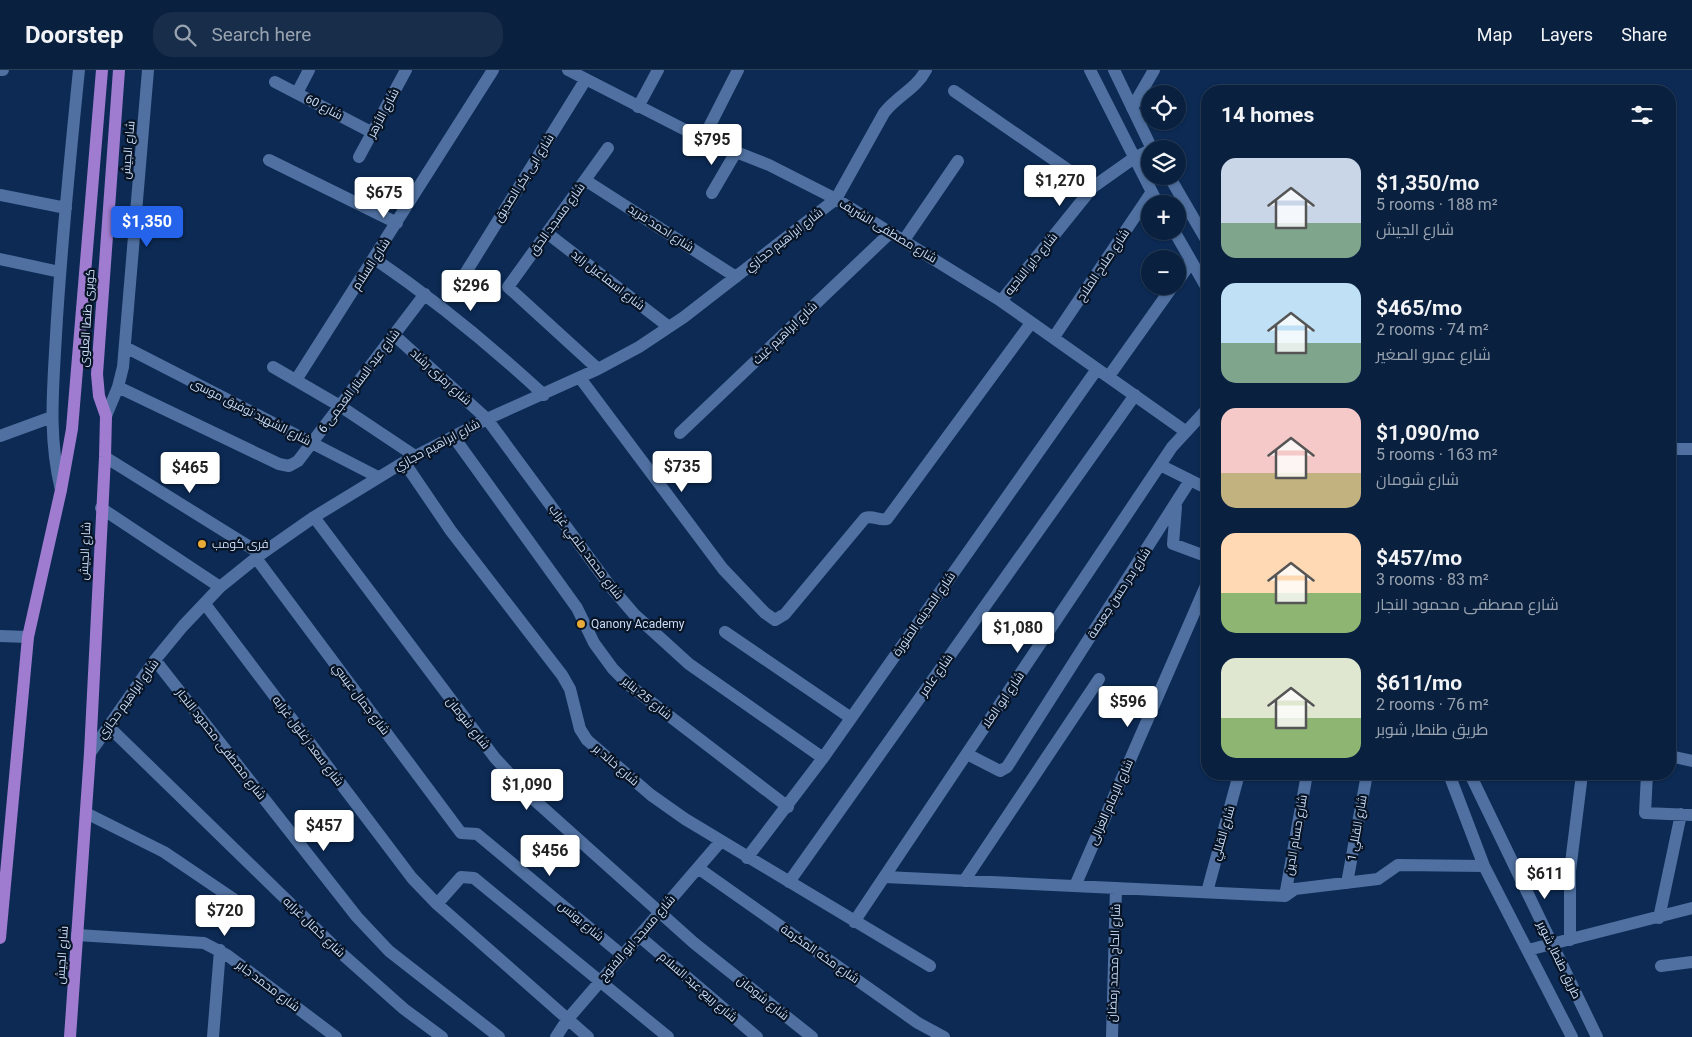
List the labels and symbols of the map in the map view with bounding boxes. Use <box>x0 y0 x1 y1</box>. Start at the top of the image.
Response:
street label: شارع الأزهر <box>364 86 403 141</box>
street label: شارع 60 <box>303 91 345 123</box>
street label: شارع الجيش <box>118 120 139 180</box>
pin: $795 <box>682 124 742 166</box>
street label: شارع ابى بكر الصديق <box>491 131 558 225</box>
pin: $1,270 <box>1019 164 1101 207</box>
pin: $675 <box>354 176 414 219</box>
street label: شارع مسجد الحق <box>526 180 589 258</box>
street label: شارع مصطفى الشريف <box>836 196 939 267</box>
street label: شارع احمد فريد <box>625 202 696 255</box>
street label: شارع ابراهيم حجازي <box>742 205 828 277</box>
pin: $1,350 <box>106 206 188 248</box>
street label: شارع صلاح الملاح <box>1074 226 1133 304</box>
street label: شارع داير الناحيه <box>1002 230 1061 298</box>
street label: شارع السلام <box>349 236 394 293</box>
street label: شارع اسماعيل زايد <box>568 247 647 314</box>
street label: كوبرى طنطا العلوى <box>77 268 97 368</box>
pin: $296 <box>441 270 501 312</box>
street label: شارع ابراهيم غيث <box>750 299 821 368</box>
street label: شارع عبد الستار العجمى 6 <box>315 326 403 436</box>
street label: شارع رمزى رشاد <box>407 346 474 409</box>
street label: شارع الشهيد توفيق موسى <box>188 376 313 449</box>
street label: شارع ابراهيم حجازي <box>392 417 484 476</box>
pin: $735 <box>652 450 712 493</box>
pin: $465 <box>160 452 220 494</box>
street label: شارع محمد حلمي غراب <box>544 502 626 604</box>
street label: شارع الجيش <box>76 521 95 581</box>
place label: فرى كومب <box>212 537 269 551</box>
marker: فرى كومب <box>196 538 208 550</box>
street label: شارع بدر حسن جعيصة <box>1085 545 1154 641</box>
street label: شارع المدينه المنورة <box>890 569 959 659</box>
pin: $1,080 <box>977 612 1059 654</box>
place label: Qanony Academy <box>591 617 685 631</box>
marker: Qanony Academy <box>575 618 587 630</box>
street label: شارع عامر <box>916 651 956 700</box>
street label: شارع ابراهيم حجازي <box>94 656 164 743</box>
street label: شارع جمال عيسي <box>327 660 392 739</box>
street label: شارع ابو العلا <box>979 669 1028 731</box>
street label: شارع 25 يناير <box>618 673 675 723</box>
street label: شارع مصطفى محمود النجار <box>172 685 269 803</box>
pin: $596 <box>1098 686 1158 728</box>
street label: شارع سعد زغلول غرابه <box>269 693 346 789</box>
street label: شارع شومان <box>443 694 493 753</box>
street label: شارع خالد بر <box>589 741 642 789</box>
street label: شارع الإمام الغزالى <box>1086 757 1137 847</box>
pin: $1,090 <box>486 768 568 811</box>
street label: شارع حسام الدين <box>1282 793 1311 877</box>
street label: شارع القللي 1 <box>1344 794 1373 862</box>
street label: شارع القللي <box>1208 804 1240 863</box>
pin: $457 <box>294 810 354 852</box>
pin: $456 <box>520 834 580 877</box>
pin: $611 <box>1515 858 1575 900</box>
street label: شارع مسجد ابو الفتوح <box>596 892 679 984</box>
pin: $720 <box>195 894 255 937</box>
street label: شارع كمال غرابه <box>280 894 348 961</box>
street label: شارع يونس <box>555 898 606 945</box>
street label: شارع الحاج محمد رمضان <box>1105 903 1124 1023</box>
street label: طريق طنطا, شوبر <box>1534 918 1584 1001</box>
street label: شارع مكه المكرمة <box>778 922 862 987</box>
street label: شارع الجيش <box>53 925 72 985</box>
street label: شارع ربيع عبد السلام <box>655 949 740 1026</box>
street label: شارع محمد جابر <box>232 957 302 1015</box>
street label: شارع شومان <box>734 973 792 1024</box>

